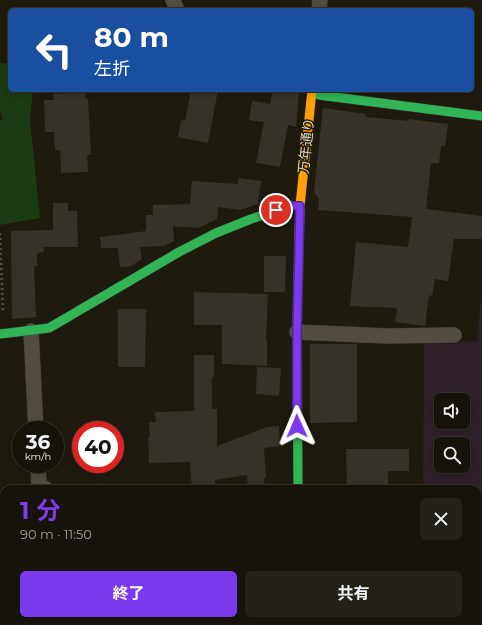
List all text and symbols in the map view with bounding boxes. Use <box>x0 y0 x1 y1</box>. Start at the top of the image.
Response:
text: 80 m <box>94 20 169 54</box>
icon: left <box>28 24 80 76</box>
text: 左折 <box>94 58 130 80</box>
street label: 万年通り <box>294 117 318 175</box>
pin <box>259 193 293 227</box>
icon: arrive <box>265 199 287 221</box>
map controls <box>434 393 470 473</box>
button: sound <box>434 393 470 429</box>
position arrow <box>276 405 318 447</box>
speed limit sign: 40 <box>72 421 124 473</box>
text: 36 <box>26 430 50 454</box>
button: search <box>434 437 470 473</box>
text: km/h <box>25 450 51 463</box>
text: 1 分 <box>20 496 60 525</box>
button: close <box>420 498 462 540</box>
text: 90 m · 11:50 <box>20 526 92 542</box>
button: 終了 <box>20 571 237 617</box>
button: 共有 <box>245 571 462 617</box>

